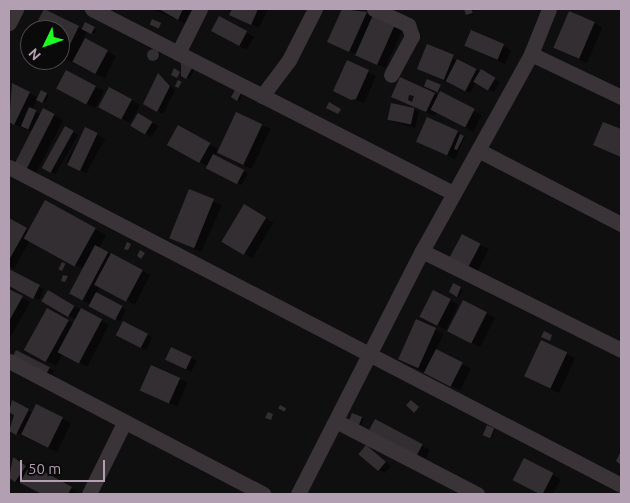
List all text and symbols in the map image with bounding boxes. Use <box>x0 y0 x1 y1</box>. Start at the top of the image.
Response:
north arrow <box>20 20 70 70</box>
text: N <box>25 45 44 64</box>
scale bar <box>22 450 108 482</box>
text: 50 m <box>28 460 61 477</box>

